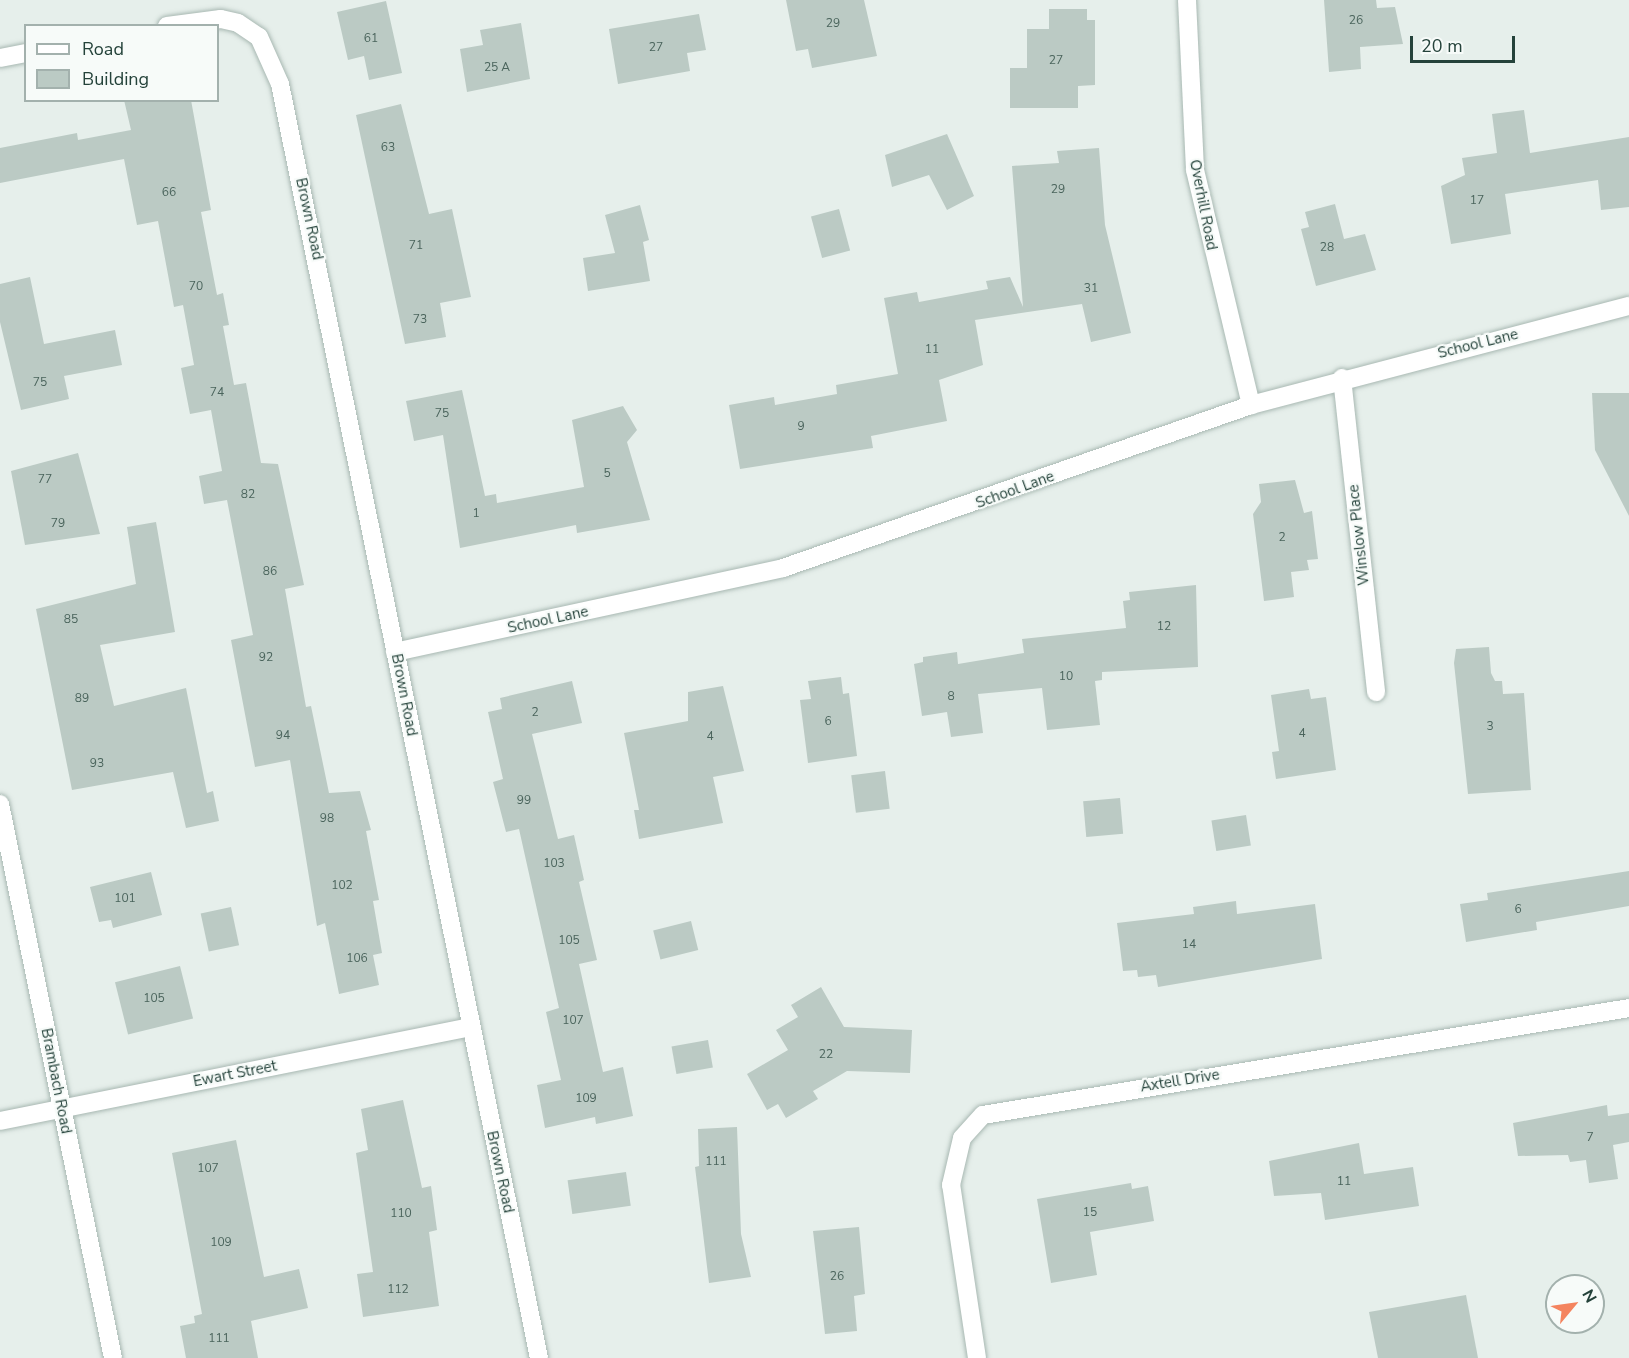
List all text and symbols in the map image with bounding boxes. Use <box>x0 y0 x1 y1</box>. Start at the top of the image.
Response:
house number: 26 <box>1349 14 1363 28</box>
house number: 29 <box>826 17 840 31</box>
legend <box>24 24 219 102</box>
scale bar <box>1413 24 1518 62</box>
house number: 61 <box>364 32 378 46</box>
text: 20 m <box>1421 34 1463 58</box>
text: Road <box>82 37 124 61</box>
house number: 27 <box>649 41 663 55</box>
house number: 27 <box>1049 54 1063 68</box>
house number: 25 A <box>484 61 510 75</box>
text: Building <box>82 67 149 91</box>
house number: 63 <box>381 141 395 155</box>
street label: Overhill Road <box>1185 158 1221 252</box>
street label: Brown Road <box>292 176 326 262</box>
house number: 29 <box>1051 183 1065 197</box>
house number: 66 <box>162 186 176 200</box>
house number: 17 <box>1470 194 1484 208</box>
house number: 71 <box>409 239 423 253</box>
house number: 28 <box>1320 241 1334 255</box>
house number: 70 <box>189 280 203 294</box>
house number: 31 <box>1084 282 1098 296</box>
house number: 73 <box>413 313 427 327</box>
street label: School Lane <box>1436 325 1520 363</box>
house number: 11 <box>925 343 939 357</box>
house number: 75 <box>33 376 47 390</box>
house number: 74 <box>210 386 224 400</box>
house number: 75 <box>435 407 449 421</box>
house number: 9 <box>797 420 805 434</box>
house number: 5 <box>603 467 611 481</box>
street label: School Lane <box>973 467 1057 513</box>
house number: 77 <box>38 473 52 487</box>
street label: Winslow Place <box>1345 484 1373 586</box>
house number: 82 <box>241 488 255 502</box>
house number: 1 <box>472 507 480 521</box>
house number: 79 <box>51 517 65 531</box>
house number: 2 <box>1278 531 1286 545</box>
house number: 86 <box>263 565 277 579</box>
street label: School Lane <box>506 603 590 637</box>
house number: 85 <box>64 613 78 627</box>
house number: 12 <box>1157 620 1171 634</box>
house number: 92 <box>259 651 273 665</box>
street label: Brown Road <box>387 652 421 738</box>
house number: 10 <box>1059 670 1073 684</box>
house number: 8 <box>947 690 955 704</box>
house number: 89 <box>75 692 89 706</box>
house number: 2 <box>531 706 539 720</box>
house number: 6 <box>824 715 832 729</box>
house number: 3 <box>1486 720 1494 734</box>
house number: 4 <box>1298 727 1306 741</box>
house number: 94 <box>276 729 290 743</box>
house number: 4 <box>706 730 714 744</box>
house number: 93 <box>90 757 104 771</box>
house number: 99 <box>517 794 531 808</box>
house number: 98 <box>320 812 334 826</box>
house number: 103 <box>543 857 565 871</box>
house number: 102 <box>331 879 353 893</box>
house number: 101 <box>114 892 136 906</box>
house number: 6 <box>1514 903 1522 917</box>
house number: 105 <box>558 934 580 948</box>
house number: 14 <box>1182 938 1196 952</box>
house number: 106 <box>346 952 368 966</box>
house number: 105 <box>143 992 165 1006</box>
house number: 107 <box>562 1014 584 1028</box>
street label: Brambach Road <box>37 1027 75 1135</box>
house number: 22 <box>819 1048 833 1062</box>
street label: Ewart Street <box>192 1057 278 1091</box>
street label: Axtell Drive <box>1139 1066 1221 1096</box>
house number: 109 <box>575 1092 597 1106</box>
street label: Brown Road <box>483 1129 517 1215</box>
house number: 7 <box>1586 1131 1594 1145</box>
house number: 111 <box>705 1155 727 1169</box>
house number: 107 <box>197 1162 219 1176</box>
house number: 11 <box>1337 1175 1351 1189</box>
house number: 15 <box>1083 1206 1097 1220</box>
house number: 110 <box>390 1207 412 1221</box>
house number: 109 <box>210 1236 232 1250</box>
house number: 26 <box>830 1270 844 1284</box>
north arrow <box>1545 1274 1605 1334</box>
house number: 112 <box>387 1283 409 1297</box>
text: N <box>1576 1286 1602 1307</box>
house number: 111 <box>208 1332 230 1346</box>

